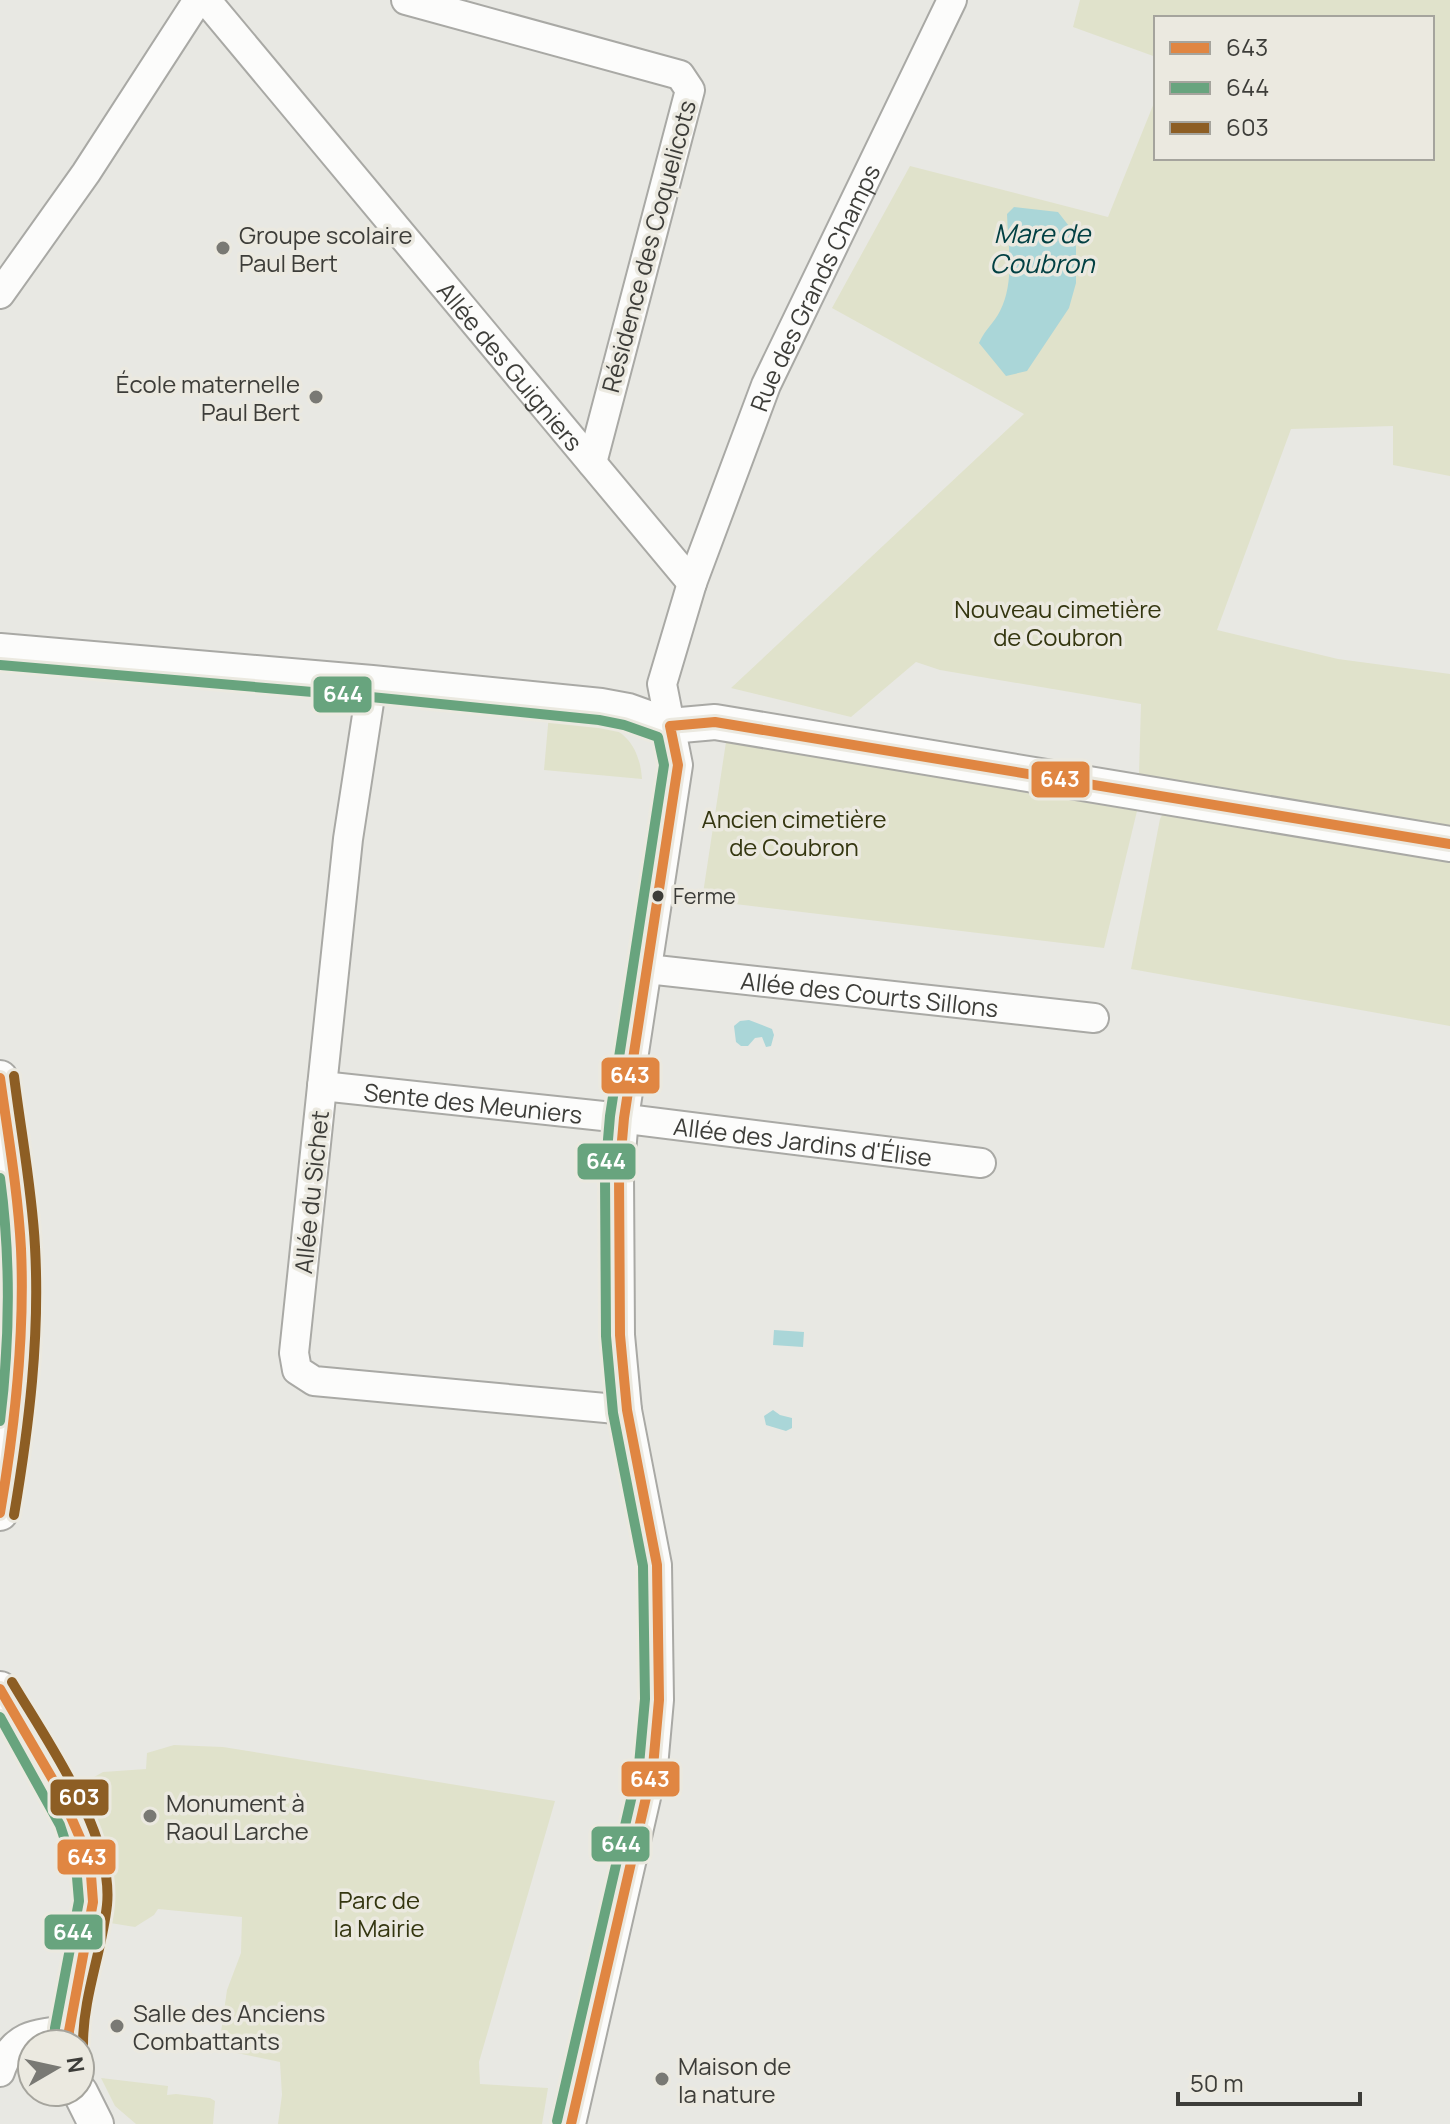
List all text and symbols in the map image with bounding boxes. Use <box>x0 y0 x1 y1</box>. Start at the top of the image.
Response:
legend <box>1154 16 1434 160</box>
text: 643 <box>1226 30 1268 63</box>
text: 644 <box>1226 70 1269 103</box>
street label: Résidence des Coquelicots <box>593 96 703 396</box>
text: 603 <box>1226 110 1269 143</box>
street label: Rue des Grands Champs <box>741 158 887 416</box>
water label: Mare de Coubron <box>990 215 1096 281</box>
place label: Groupe scolaire Paul Bert <box>239 218 413 279</box>
marker: Groupe scolaire Paul Bert <box>214 239 232 257</box>
street label: Allée des Guigniers <box>431 274 591 457</box>
place label: École maternelle Paul Bert <box>116 367 300 428</box>
marker: École maternelle Paul Bert <box>307 388 325 406</box>
park label: Nouveau cimetière de Coubron <box>954 592 1162 653</box>
line badge: 644 <box>312 675 373 714</box>
text: 644 <box>323 679 363 709</box>
line badge: 643 <box>1030 760 1091 799</box>
text: 643 <box>1040 764 1080 794</box>
park label: Ancien cimetière de Coubron <box>701 802 887 863</box>
place label: Ferme <box>673 881 736 911</box>
marker: Ferme <box>650 888 666 904</box>
street label: Allée des Courts Sillons <box>739 963 1000 1024</box>
line badge: 643 <box>600 1056 661 1095</box>
text: 643 <box>610 1060 650 1090</box>
street label: Sente des Meuniers <box>362 1074 584 1130</box>
street label: Allée des Jardins d'Élise <box>672 1108 934 1173</box>
street label: Allée du Sichet <box>286 1109 336 1275</box>
line badge: 644 <box>576 1142 637 1181</box>
text: 644 <box>586 1146 626 1176</box>
line badge: 643 <box>620 1760 681 1798</box>
text: 643 <box>630 1764 670 1794</box>
line badge: 603 <box>49 1778 110 1817</box>
text: 603 <box>59 1782 99 1812</box>
place label: Monument à Raoul Larche <box>166 1786 309 1847</box>
marker: Monument à Raoul Larche <box>141 1807 159 1825</box>
line badge: 644 <box>590 1825 651 1863</box>
text: 644 <box>601 1829 641 1859</box>
line badge: 643 <box>56 1838 117 1876</box>
text: 643 <box>67 1842 107 1872</box>
park label: Parc de la Mairie <box>333 1883 425 1944</box>
line badge: 644 <box>43 1913 104 1951</box>
text: 644 <box>53 1917 93 1947</box>
place label: Salle des Anciens Combattants <box>133 1996 325 2057</box>
marker: Salle des Anciens Combattants <box>108 2017 126 2035</box>
north arrow <box>16 2028 96 2108</box>
place label: Maison de la nature <box>678 2049 791 2110</box>
text: N <box>60 2055 92 2075</box>
scale bar <box>1178 2056 1360 2106</box>
text: 50 m <box>1190 2066 1244 2099</box>
marker: Maison de la nature <box>653 2070 671 2088</box>

